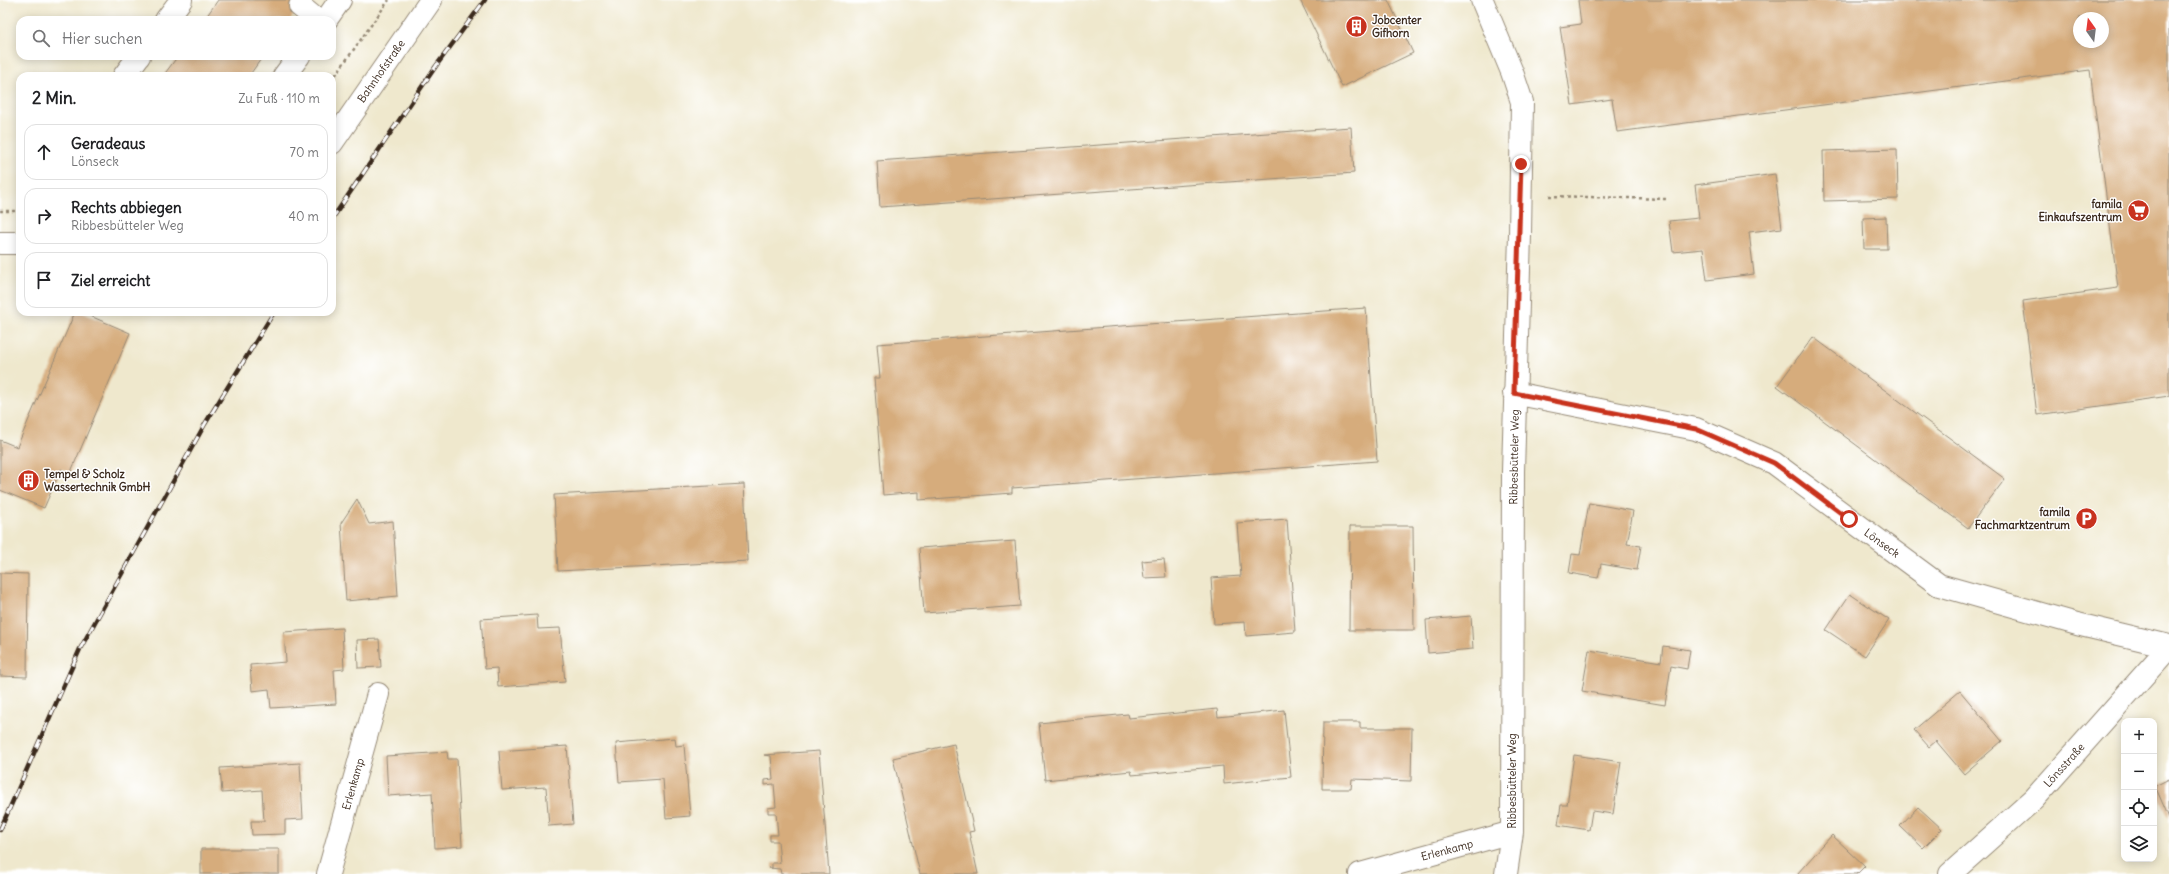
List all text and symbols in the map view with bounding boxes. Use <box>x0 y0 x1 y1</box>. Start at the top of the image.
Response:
north arrow <box>2073 12 2109 48</box>
building icon: Jobcenter Gifhorn <box>1343 13 1369 39</box>
place label: Jobcenter Gifhorn <box>1372 13 1422 40</box>
search box <box>16 16 336 60</box>
icon: search <box>30 27 52 49</box>
text: Hier suchen <box>62 29 142 48</box>
street label: Bahnhofstraße <box>354 37 408 105</box>
text: 2 Min. <box>32 87 76 109</box>
text: Zu Fuß · 110 m <box>238 90 320 107</box>
text: Geradeaus <box>71 134 145 153</box>
icon: ahead <box>33 141 55 163</box>
text: 70 m <box>290 144 319 161</box>
text: Lönseck <box>71 153 119 170</box>
route end <box>1512 155 1530 173</box>
place label: famila Einkaufszentrum <box>2038 197 2123 224</box>
supermarket icon: famila Einkaufszentrum <box>2125 197 2151 223</box>
text: Rechts abbiegen <box>71 198 182 217</box>
icon: right <box>33 205 55 227</box>
text: 40 m <box>288 208 319 225</box>
text: Ribbesbütteler Weg <box>71 217 184 234</box>
icon: arrive <box>33 269 55 291</box>
text: Ziel erreicht <box>71 271 150 290</box>
street label: Ribbesbütteler Weg <box>1506 409 1522 505</box>
building icon: Tempel & Scholz Wassertechnik GmbH <box>15 467 41 493</box>
place label: Tempel & Scholz Wassertechnik GmbH <box>44 467 151 494</box>
place label: famila Fachmarktzentrum <box>1975 505 2071 532</box>
parking icon: famila Fachmarktzentrum <box>2073 505 2099 531</box>
route start <box>1840 510 1858 528</box>
street label: Lönseck <box>1861 525 1903 561</box>
map controls <box>2121 718 2157 862</box>
button: + <box>2121 718 2157 754</box>
street label: Ribbesbütteler Weg <box>1505 733 1519 829</box>
street label: Lönsstraße <box>2041 740 2088 790</box>
button: − <box>2121 754 2157 790</box>
street label: Erlenkamp <box>339 756 367 812</box>
button: locate <box>2121 790 2157 826</box>
button: layers <box>2121 826 2157 862</box>
street label: Erlenkamp <box>1419 836 1475 864</box>

